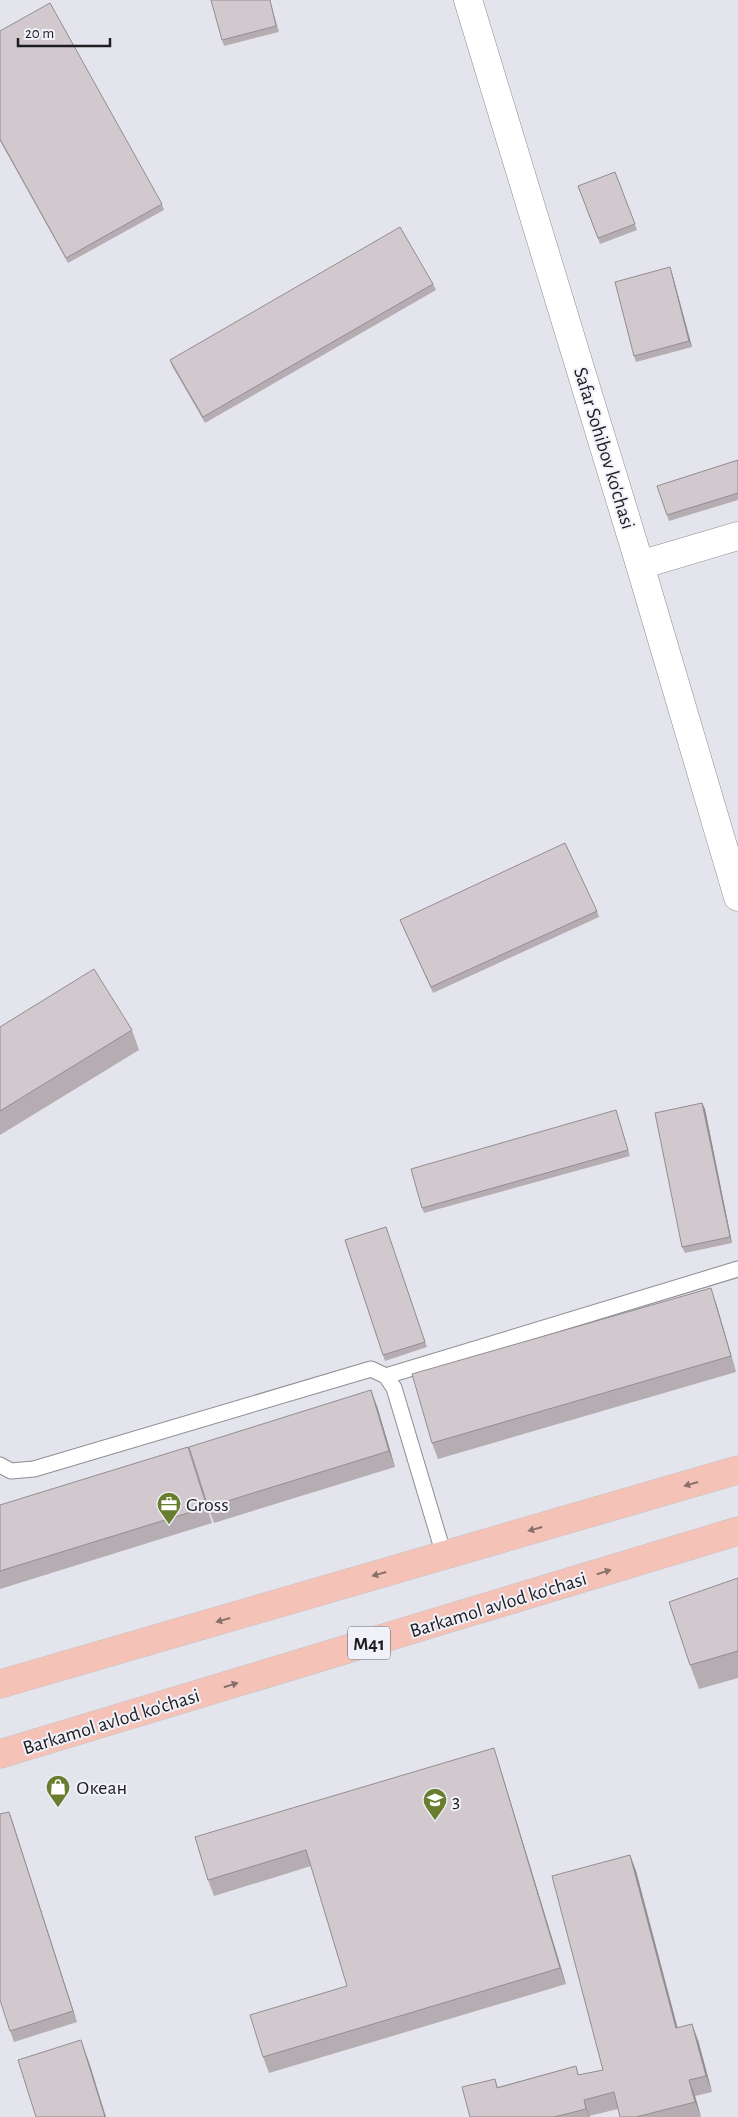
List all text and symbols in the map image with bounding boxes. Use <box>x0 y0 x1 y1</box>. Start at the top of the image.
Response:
scale bar <box>18 15 110 47</box>
text: 20 m <box>25 26 54 41</box>
street label: Safar Sohibov ko'chasi <box>570 365 638 532</box>
one-way arrow <box>684 1480 699 1488</box>
office icon: Gross <box>156 1491 182 1525</box>
place label: Gross <box>186 1495 229 1515</box>
one-way arrow <box>527 1526 542 1534</box>
one-way arrow <box>597 1568 612 1576</box>
street label: Barkamol avlod ko'chasi <box>408 1569 589 1641</box>
one-way arrow <box>371 1571 386 1579</box>
one-way arrow <box>215 1616 230 1624</box>
road number: M41 <box>348 1626 390 1660</box>
one-way arrow <box>224 1680 239 1688</box>
street label: Barkamol avlod ko'chasi <box>21 1686 202 1758</box>
shop icon: Океан <box>45 1774 71 1808</box>
place label: Океан <box>76 1778 127 1798</box>
school or university icon: 3 <box>422 1787 448 1821</box>
place label: 3 <box>452 1791 460 1811</box>

